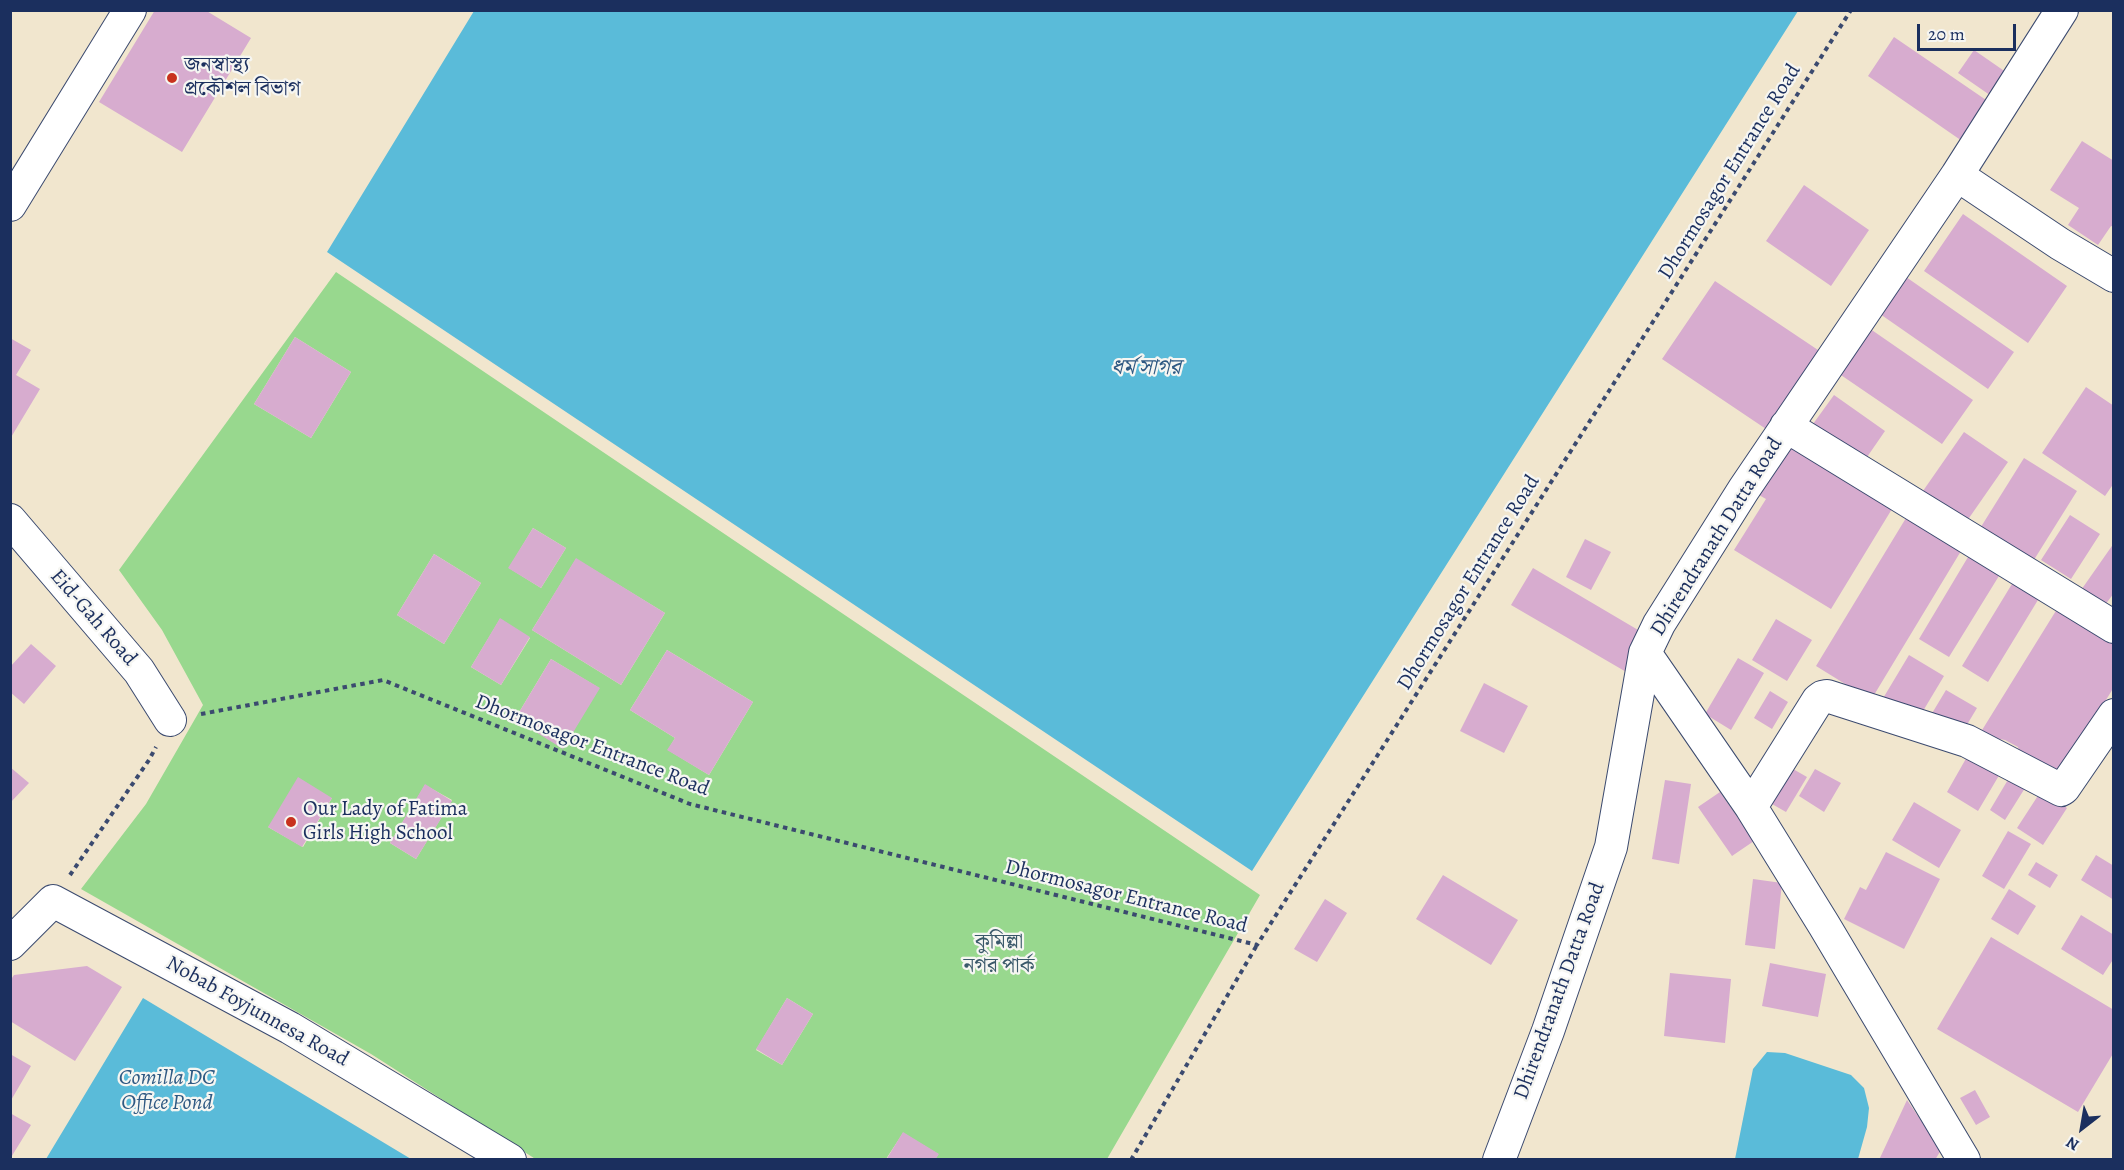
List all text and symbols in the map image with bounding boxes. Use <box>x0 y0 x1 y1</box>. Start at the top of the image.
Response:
scale bar <box>1920 12 2019 50</box>
text: 20 m <box>1928 22 1965 46</box>
place label: জনস্বাস্থ্য প্রকৌশল বিভাগ <box>184 53 300 103</box>
street label: Dhormosagor Entrance Road <box>1653 60 1807 284</box>
marker: জনস্বাস্থ্য প্রকৌশল বিভাগ <box>165 71 179 85</box>
water label: ধর্ম সাগর <box>1111 356 1181 382</box>
street label: Dhirendranath Datta Road <box>1646 433 1788 641</box>
street label: Dhormosagor Entrance Road <box>1392 471 1546 695</box>
street label: Eid-Gah Road <box>44 565 142 671</box>
street label: Dhormosagor Entrance Road <box>471 690 713 802</box>
place label: Our Lady of Fatima Girls High School <box>303 797 468 847</box>
marker: Our Lady of Fatima Girls High School <box>284 815 298 829</box>
street label: Dhormosagor Entrance Road <box>1002 855 1250 939</box>
street label: Dhirendranath Datta Road <box>1509 879 1611 1103</box>
park label: কুমিল্লা নগর পার্ক <box>964 930 1034 980</box>
street label: Nobab Foyjunnesa Road <box>161 951 353 1073</box>
water label: Comilla DC Office Pond <box>119 1066 215 1118</box>
north arrow <box>2052 1098 2112 1158</box>
text: N <box>2062 1131 2083 1156</box>

